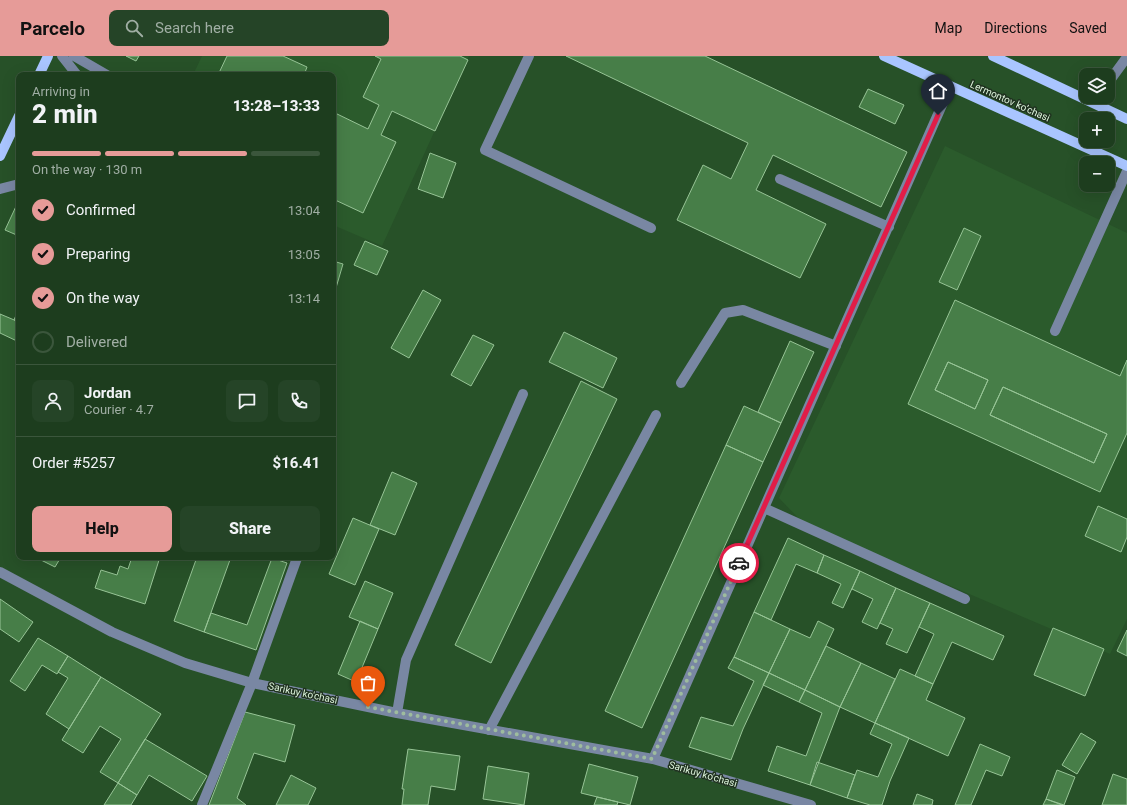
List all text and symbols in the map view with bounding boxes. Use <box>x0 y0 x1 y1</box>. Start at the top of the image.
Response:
search box <box>109 10 389 46</box>
text: Parcelo <box>20 17 85 40</box>
icon: search <box>123 17 145 39</box>
text: Search here <box>155 19 234 37</box>
text: Map <box>935 20 962 36</box>
text: Directions <box>984 20 1047 36</box>
text: Saved <box>1069 20 1107 36</box>
map controls <box>1079 68 1115 192</box>
button: layers <box>1079 68 1115 104</box>
pin <box>921 74 955 115</box>
street label: Lermontov ko’chasi <box>968 78 1052 124</box>
icon: home <box>927 80 949 102</box>
text: Arriving in <box>32 84 90 99</box>
text: 13:28–13:33 <box>233 97 320 115</box>
text: 2 min <box>32 99 98 129</box>
button: + <box>1079 112 1115 148</box>
button: − <box>1079 156 1115 192</box>
text: On the way · 130 m <box>32 162 142 177</box>
icon: check <box>32 199 54 221</box>
text: Confirmed <box>66 201 136 219</box>
text: 13:04 <box>288 203 320 218</box>
icon: check <box>32 243 54 265</box>
text: Preparing <box>66 245 130 263</box>
text: 13:05 <box>288 247 320 262</box>
icon: check <box>32 287 54 309</box>
text: On the way <box>66 289 140 307</box>
text: 13:14 <box>288 291 320 306</box>
text: Delivered <box>66 333 128 351</box>
button: person <box>32 380 74 422</box>
button: chat <box>226 380 268 422</box>
button: phone <box>278 380 320 422</box>
text: Jordan <box>84 384 131 402</box>
text: Courier · 4.7 <box>84 402 154 417</box>
text: Order #5257 <box>32 454 115 472</box>
text: $16.41 <box>273 454 320 472</box>
button: Help <box>32 506 172 552</box>
button: Share <box>180 506 320 552</box>
courier <box>719 543 759 583</box>
icon: car <box>728 552 750 574</box>
pin <box>351 666 385 707</box>
icon: bag <box>357 672 379 694</box>
street label: Sarikuy ko'chasi <box>267 680 339 706</box>
street label: Sarikuy ko'chasi <box>668 759 738 789</box>

